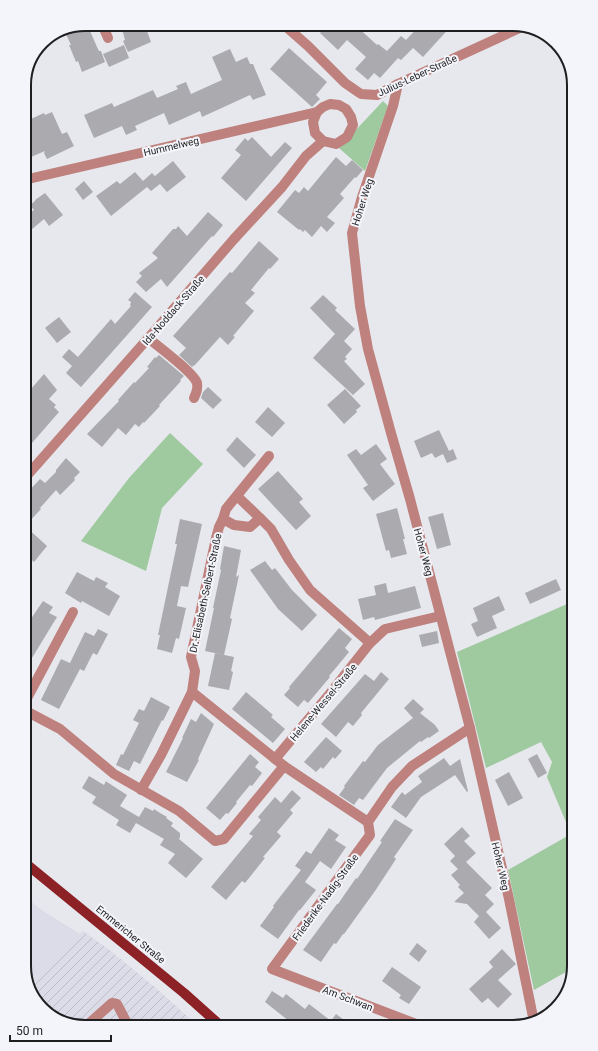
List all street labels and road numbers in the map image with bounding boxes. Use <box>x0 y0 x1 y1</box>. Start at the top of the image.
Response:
street label: Julius-Leber-Straße <box>376 52 459 99</box>
street label: Hummelweg <box>142 135 200 158</box>
street label: Hoher Weg <box>350 177 375 227</box>
street label: Ida-Noddack-Straße <box>140 273 206 347</box>
street label: Hoher Weg <box>412 527 435 577</box>
street label: Dr.-Elisabeth-Selbert-Straße <box>187 532 224 654</box>
street label: Helene-Wessel-Straße <box>288 661 359 743</box>
street label: Hoher Weg <box>490 841 511 891</box>
street label: Friederike-Nadig-Straße <box>290 852 361 943</box>
street label: Emmericher Straße <box>94 903 167 966</box>
street label: Am Schwan <box>321 984 375 1013</box>

